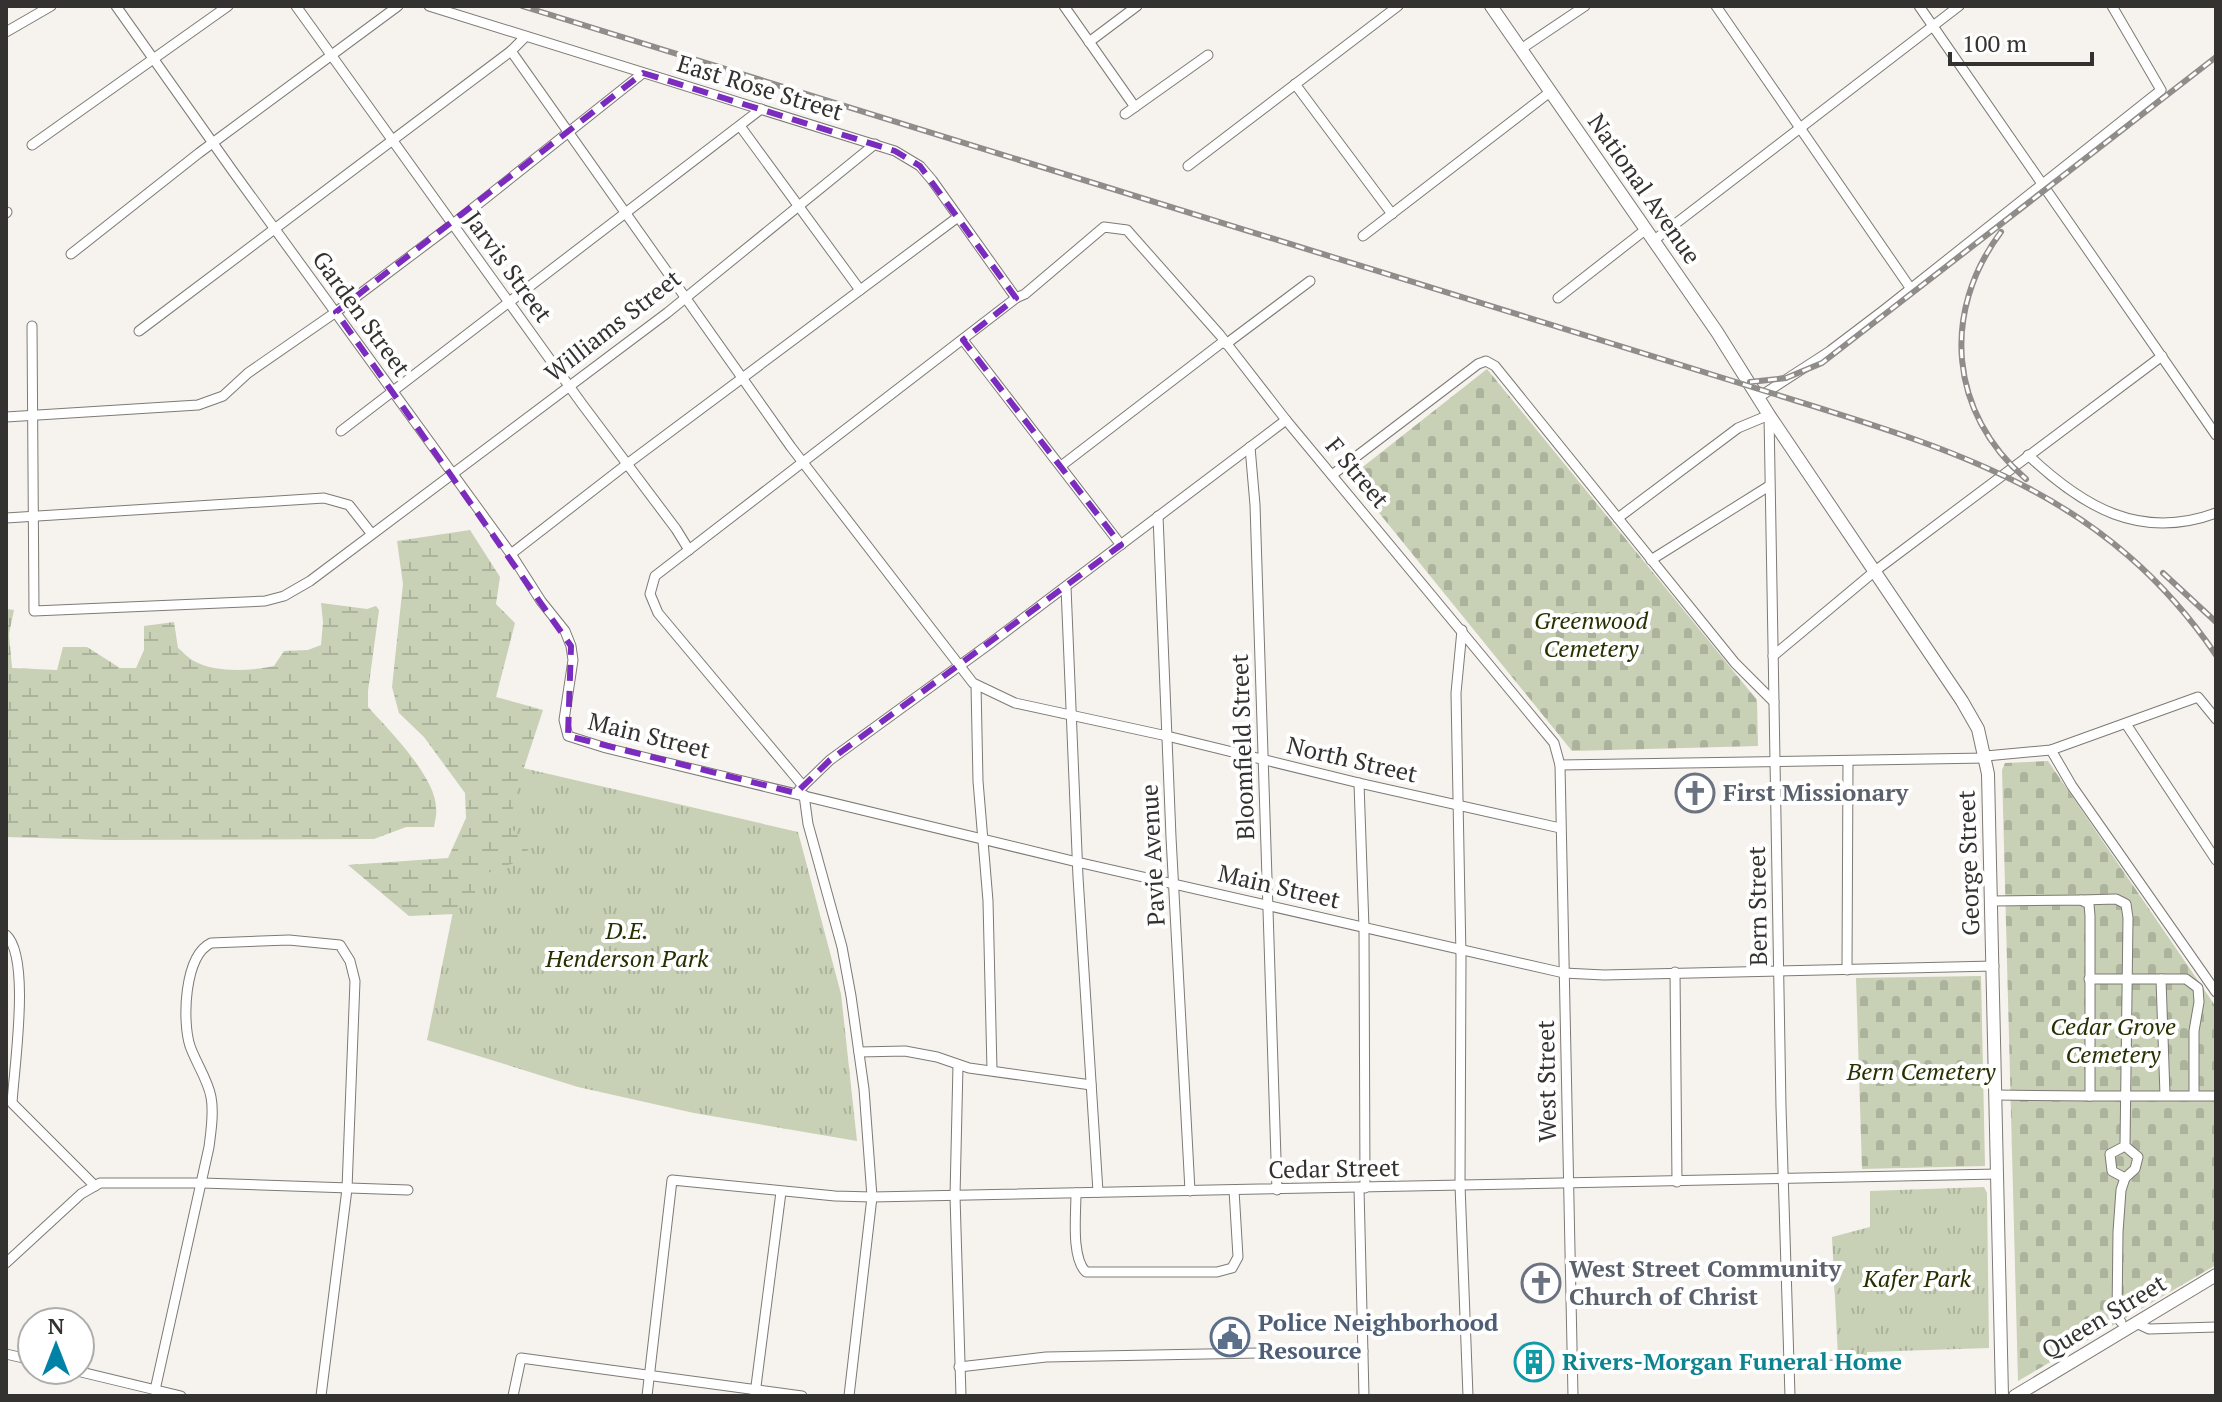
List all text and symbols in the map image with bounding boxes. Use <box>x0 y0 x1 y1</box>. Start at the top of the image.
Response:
scale bar <box>1950 16 2092 66</box>
text: 100 m <box>1962 27 2027 59</box>
street label: East Rose Street <box>674 47 847 127</box>
street label: National Avenue <box>1581 107 1709 270</box>
street label: Jarvis Street <box>458 205 560 328</box>
street label: Garden Street <box>306 244 418 382</box>
street label: Williams Street <box>538 262 687 388</box>
street label: F Street <box>1319 430 1397 514</box>
park label: Greenwood Cemetery <box>1534 604 1649 664</box>
street label: Bloomfield Street <box>1223 653 1261 841</box>
street label: Main Street <box>585 704 713 766</box>
street label: North Street <box>1284 728 1421 790</box>
church icon: First Missionary <box>1674 772 1716 814</box>
place label: First Missionary <box>1723 776 1910 808</box>
street label: Pavie Avenue <box>1132 783 1172 927</box>
street label: George Street <box>1949 790 1987 936</box>
street label: Bern Street <box>1740 846 1774 966</box>
street label: Main Street <box>1215 856 1343 916</box>
park label: D.E. Henderson Park <box>544 914 709 974</box>
park label: Cedar Grove Cemetery <box>2050 1010 2176 1070</box>
street label: West Street <box>1529 1020 1563 1142</box>
park label: Bern Cemetery <box>1846 1055 1996 1087</box>
street label: Cedar Street <box>1268 1151 1400 1185</box>
place label: West Street Community Church of Christ <box>1569 1252 1842 1312</box>
church icon: West Street Community Church of Christ <box>1520 1262 1562 1304</box>
park label: Kafer Park <box>1862 1262 1972 1294</box>
street label: Queen Street <box>2035 1266 2172 1366</box>
north arrow <box>16 1306 96 1386</box>
place label: Police Neighborhood Resource <box>1258 1306 1499 1366</box>
text: N <box>48 1311 65 1340</box>
public building icon: Police Neighborhood Resource <box>1209 1316 1251 1358</box>
building icon: Rivers-Morgan Funeral Home <box>1513 1341 1555 1383</box>
place label: Rivers-Morgan Funeral Home <box>1562 1345 1902 1377</box>

